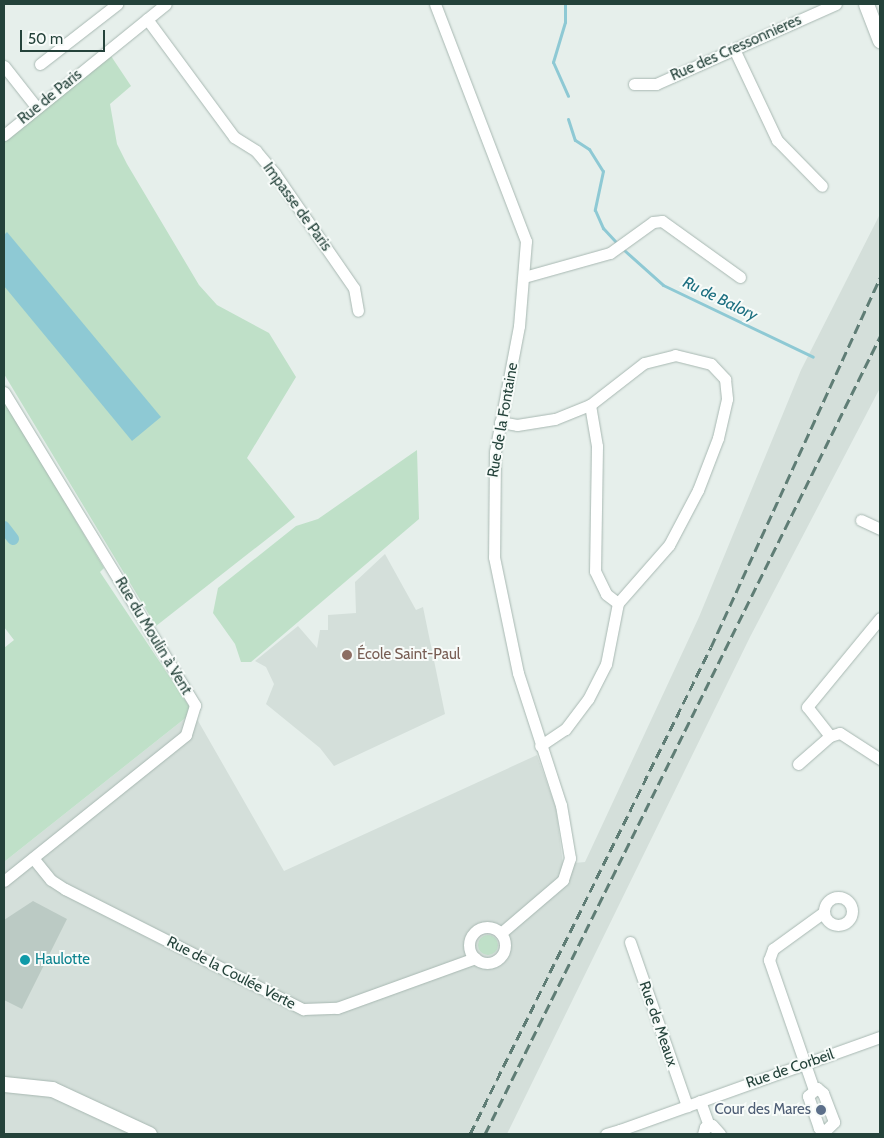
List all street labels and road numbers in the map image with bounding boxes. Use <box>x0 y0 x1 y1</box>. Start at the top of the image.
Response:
street label: Rue des Cressonnieres <box>668 11 804 85</box>
street label: Rue de Paris <box>14 66 86 128</box>
street label: Impasse de Paris <box>259 159 335 255</box>
street label: Rue de la Fontaine <box>484 361 522 479</box>
street label: Rue du Moulin à Vent <box>111 574 195 698</box>
street label: Rue de la Coulée Verte <box>164 933 298 1013</box>
street label: Rue de Meaux <box>635 979 681 1069</box>
street label: Rue de Corbeil <box>744 1046 836 1092</box>

